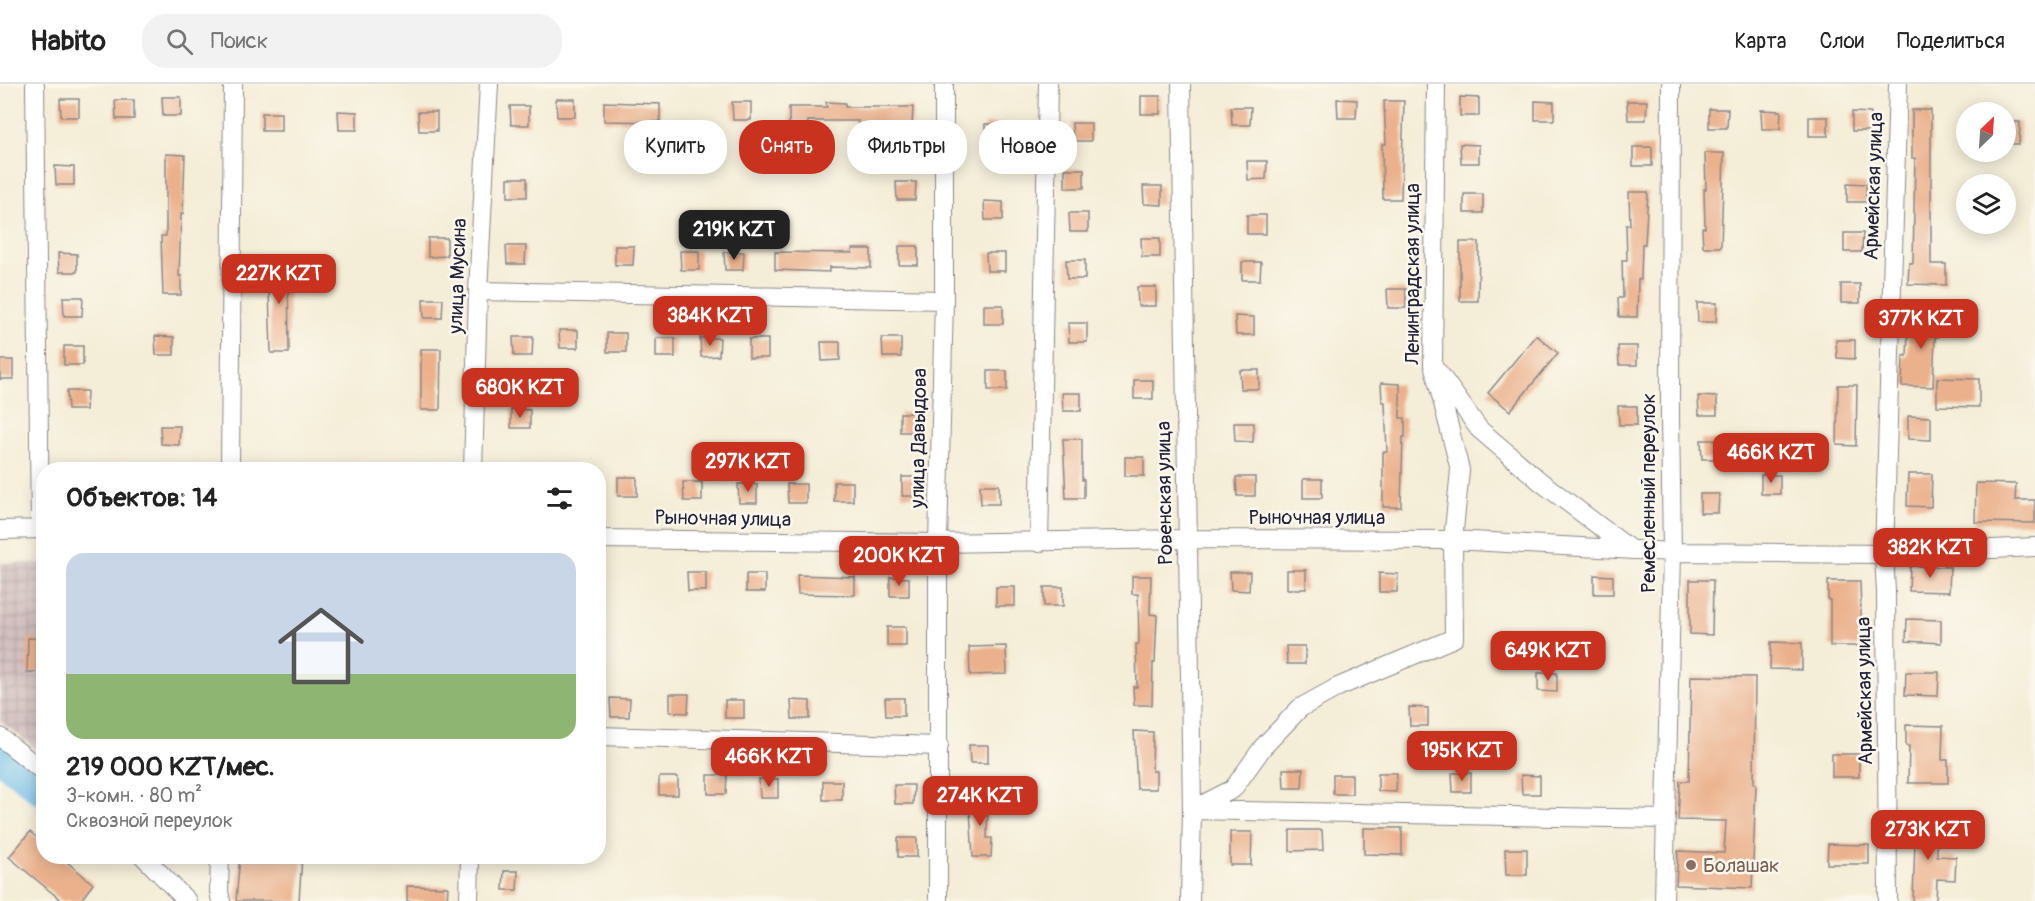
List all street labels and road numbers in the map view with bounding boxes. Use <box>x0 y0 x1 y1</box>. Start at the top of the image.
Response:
street label: Армейская улица <box>1858 111 1889 261</box>
street label: Ленинградская улица <box>1400 183 1425 366</box>
street label: улица Мусина <box>443 218 472 335</box>
street label: улица Давыдова <box>905 368 932 509</box>
street label: Ремесленный переулок <box>1636 393 1661 593</box>
street label: Ровенская улица <box>1151 421 1178 565</box>
street label: Рыночная улица <box>655 505 791 532</box>
street label: Рыночная улица <box>1249 505 1385 530</box>
street label: Армейская улица <box>1851 617 1878 765</box>

